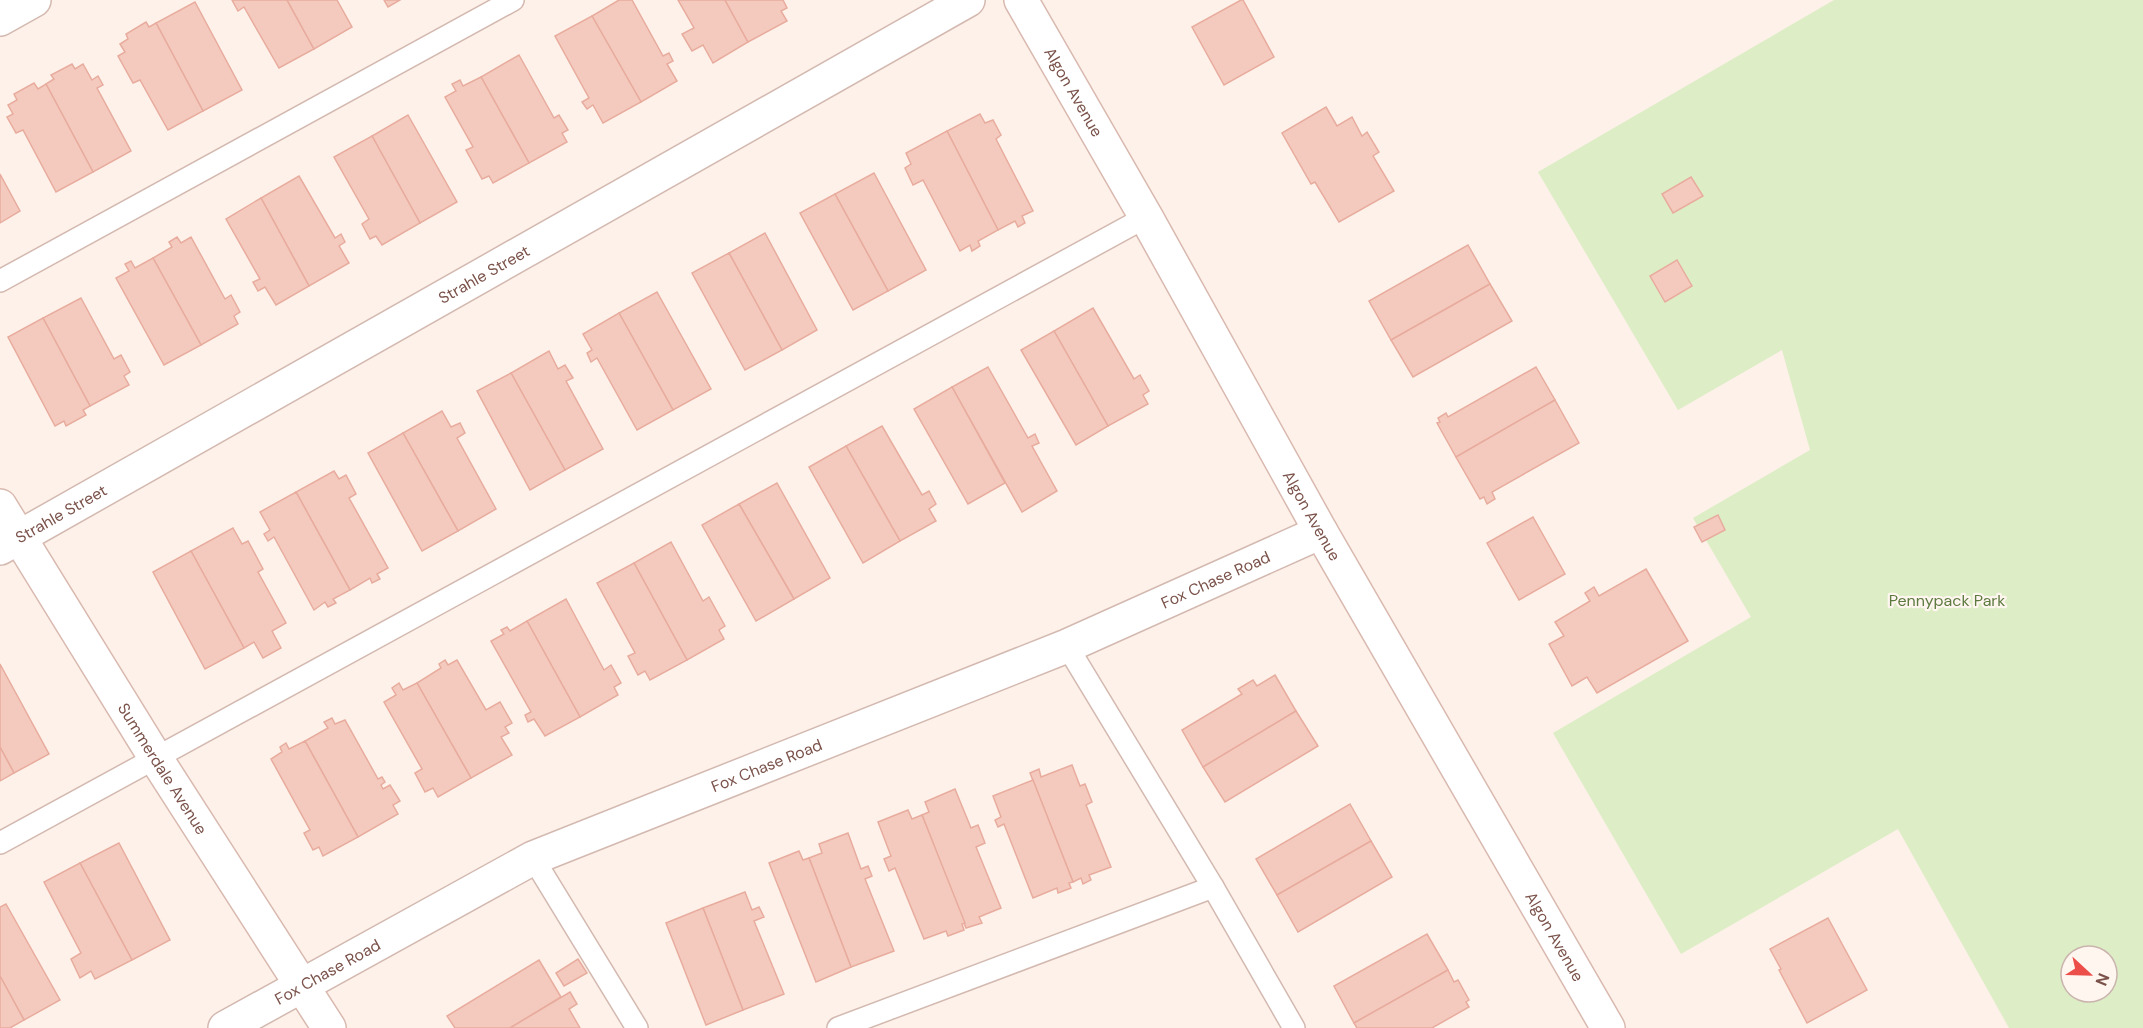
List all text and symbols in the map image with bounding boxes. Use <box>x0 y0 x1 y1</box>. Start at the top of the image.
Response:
street label: Algon Avenue <box>1039 43 1108 141</box>
street label: Strahle Street <box>435 240 534 309</box>
street label: Algon Avenue <box>1278 467 1345 565</box>
street label: Strahle Street <box>12 480 111 548</box>
street label: Fox Chase Road <box>1158 546 1274 614</box>
park label: Pennypack Park <box>1889 590 2005 611</box>
street label: Summerdale Avenue <box>113 699 212 839</box>
street label: Fox Chase Road <box>708 734 825 797</box>
street label: Algon Avenue <box>1520 888 1589 985</box>
street label: Fox Chase Road <box>271 934 384 1010</box>
north arrow <box>2059 944 2119 1004</box>
text: N <box>2091 970 2114 989</box>

